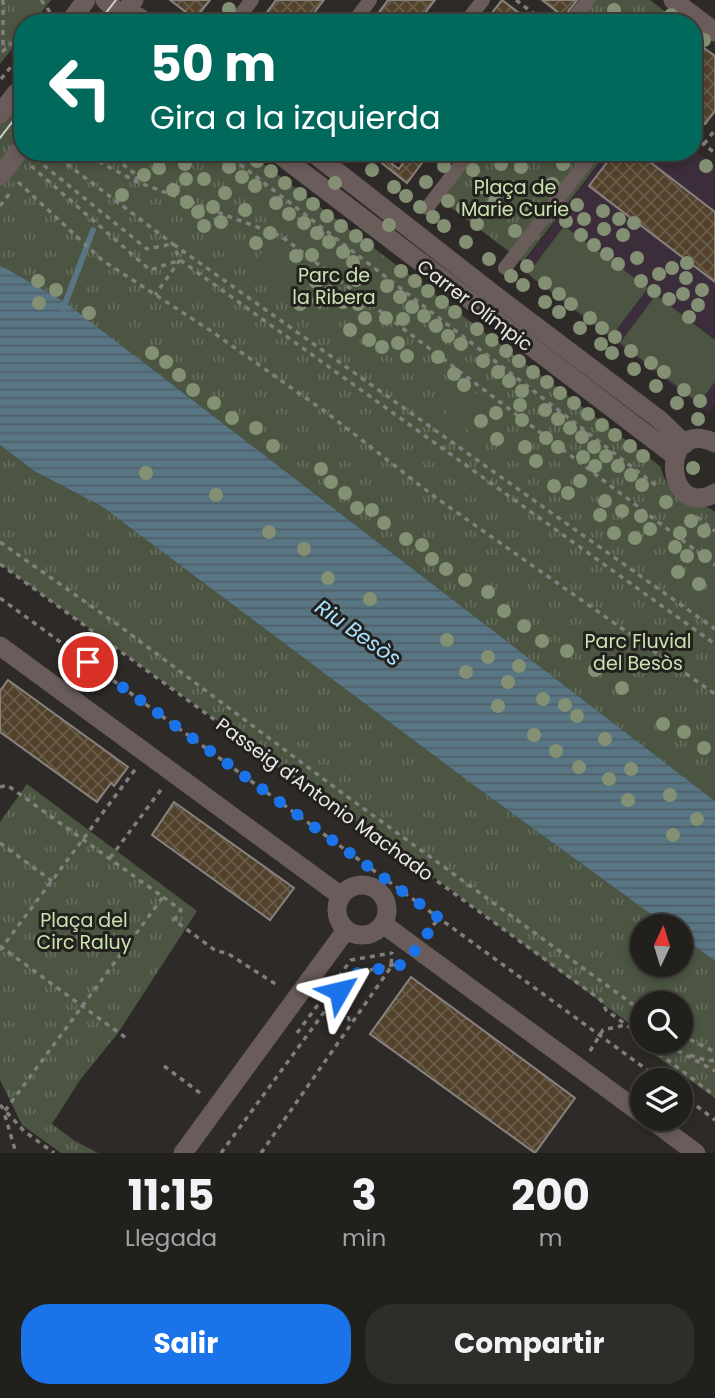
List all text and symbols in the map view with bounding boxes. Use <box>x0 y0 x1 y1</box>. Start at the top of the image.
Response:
text: 50 m <box>150 30 276 98</box>
icon: left <box>35 42 126 133</box>
text: Gira a la izquierda <box>150 95 441 140</box>
park label: Plaça de Marie Curie <box>461 174 569 223</box>
street label: Carrer Olímpic <box>411 253 538 358</box>
park label: Parc de la Ribera <box>292 262 376 311</box>
water label: Riu Besòs <box>309 592 407 673</box>
park label: Parc Fluvial del Besòs <box>585 628 691 677</box>
pin <box>58 632 118 692</box>
icon: arrive <box>69 643 107 681</box>
street label: Passeig d'Antonio Machado <box>210 711 439 888</box>
park label: Plaça del Circ Raluy <box>37 907 132 956</box>
north arrow <box>630 914 693 976</box>
map controls <box>630 914 693 1131</box>
position arrow <box>302 954 376 1028</box>
button: search <box>630 991 693 1054</box>
button: layers <box>630 1068 693 1131</box>
text: 11:15 <box>128 1166 214 1225</box>
text: 3 <box>351 1166 377 1225</box>
text: 200 <box>511 1166 590 1225</box>
text: Llegada <box>125 1222 217 1254</box>
text: min <box>342 1222 386 1254</box>
text: m <box>539 1222 562 1254</box>
button: Salir <box>21 1304 351 1384</box>
button: Compartir <box>365 1304 694 1384</box>

